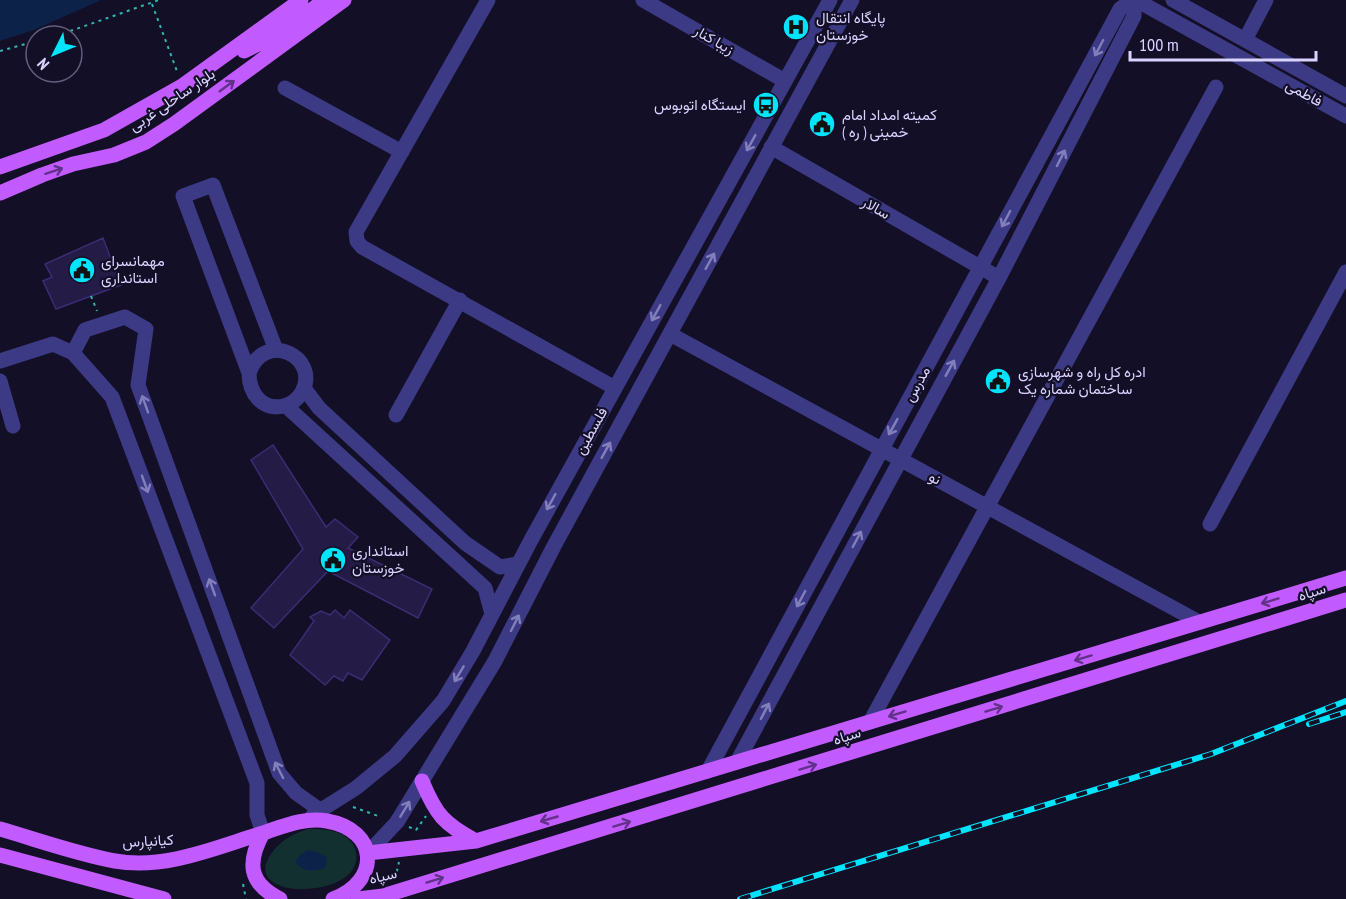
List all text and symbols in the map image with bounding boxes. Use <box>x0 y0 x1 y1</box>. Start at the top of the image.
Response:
place label: پایگاه انتقال خوزستان <box>816 8 886 44</box>
hospital icon: پایگاه انتقال خوزستان <box>781 12 811 42</box>
street label: زیبا کنار <box>690 20 738 59</box>
north arrow <box>24 24 84 84</box>
scale bar <box>1130 24 1316 62</box>
text: 100 m <box>1139 33 1179 56</box>
one-way arrow <box>1093 38 1104 56</box>
text: N <box>33 54 53 74</box>
street label: بلوار ساحلی غربی <box>125 64 219 136</box>
street label: فاطمی <box>1282 75 1326 111</box>
one-way arrow <box>218 79 234 92</box>
bus stop icon: ایستگاه اتوبوس <box>751 90 781 120</box>
place label: ایستگاه اتوبوس <box>654 95 746 115</box>
place label: کمیته امداد امام خمینی ( ره ) <box>842 105 937 142</box>
public building icon: کمیته امداد امام خمینی ( ره ) <box>807 109 837 139</box>
one-way arrow <box>745 134 757 151</box>
one-way arrow <box>1056 150 1067 168</box>
one-way arrow <box>44 164 63 175</box>
street label: سالار <box>858 191 894 223</box>
one-way arrow <box>1000 210 1012 227</box>
place label: مهمانسرای استانداری <box>101 251 165 288</box>
one-way arrow <box>704 253 716 270</box>
public building icon: مهمانسرای استانداری <box>67 255 97 285</box>
one-way arrow <box>650 304 661 322</box>
one-way arrow <box>945 359 956 377</box>
place label: ادره کل راه و شهرسازی ساختمان شماره یک <box>1018 362 1146 398</box>
street label: مدرس <box>899 363 935 405</box>
public building icon: ادره کل راه و شهرسازی ساختمان شماره یک <box>983 366 1013 396</box>
one-way arrow <box>139 395 150 414</box>
street label: فلسطین <box>570 404 612 458</box>
one-way arrow <box>887 418 898 436</box>
one-way arrow <box>601 442 612 460</box>
street label: نو <box>926 467 945 489</box>
one-way arrow <box>140 475 151 493</box>
one-way arrow <box>545 494 557 511</box>
one-way arrow <box>851 531 863 548</box>
place label: استانداری خوزستان <box>352 541 408 577</box>
public building icon: استانداری خوزستان <box>318 545 348 575</box>
one-way arrow <box>205 578 216 597</box>
street label: سپاه <box>1296 578 1329 606</box>
one-way arrow <box>795 590 807 607</box>
one-way arrow <box>1261 596 1280 607</box>
one-way arrow <box>510 614 521 632</box>
one-way arrow <box>1074 653 1093 664</box>
one-way arrow <box>452 665 464 682</box>
one-way arrow <box>759 703 771 720</box>
one-way arrow <box>984 703 1003 714</box>
one-way arrow <box>888 709 907 720</box>
street label: سپاه <box>831 722 864 750</box>
one-way arrow <box>273 761 285 779</box>
one-way arrow <box>798 761 817 772</box>
one-way arrow <box>400 801 412 818</box>
one-way arrow <box>540 814 559 825</box>
one-way arrow <box>612 818 631 829</box>
street label: کیانپارس <box>122 830 175 852</box>
street label: سپاه <box>367 863 399 889</box>
one-way arrow <box>425 874 444 885</box>

